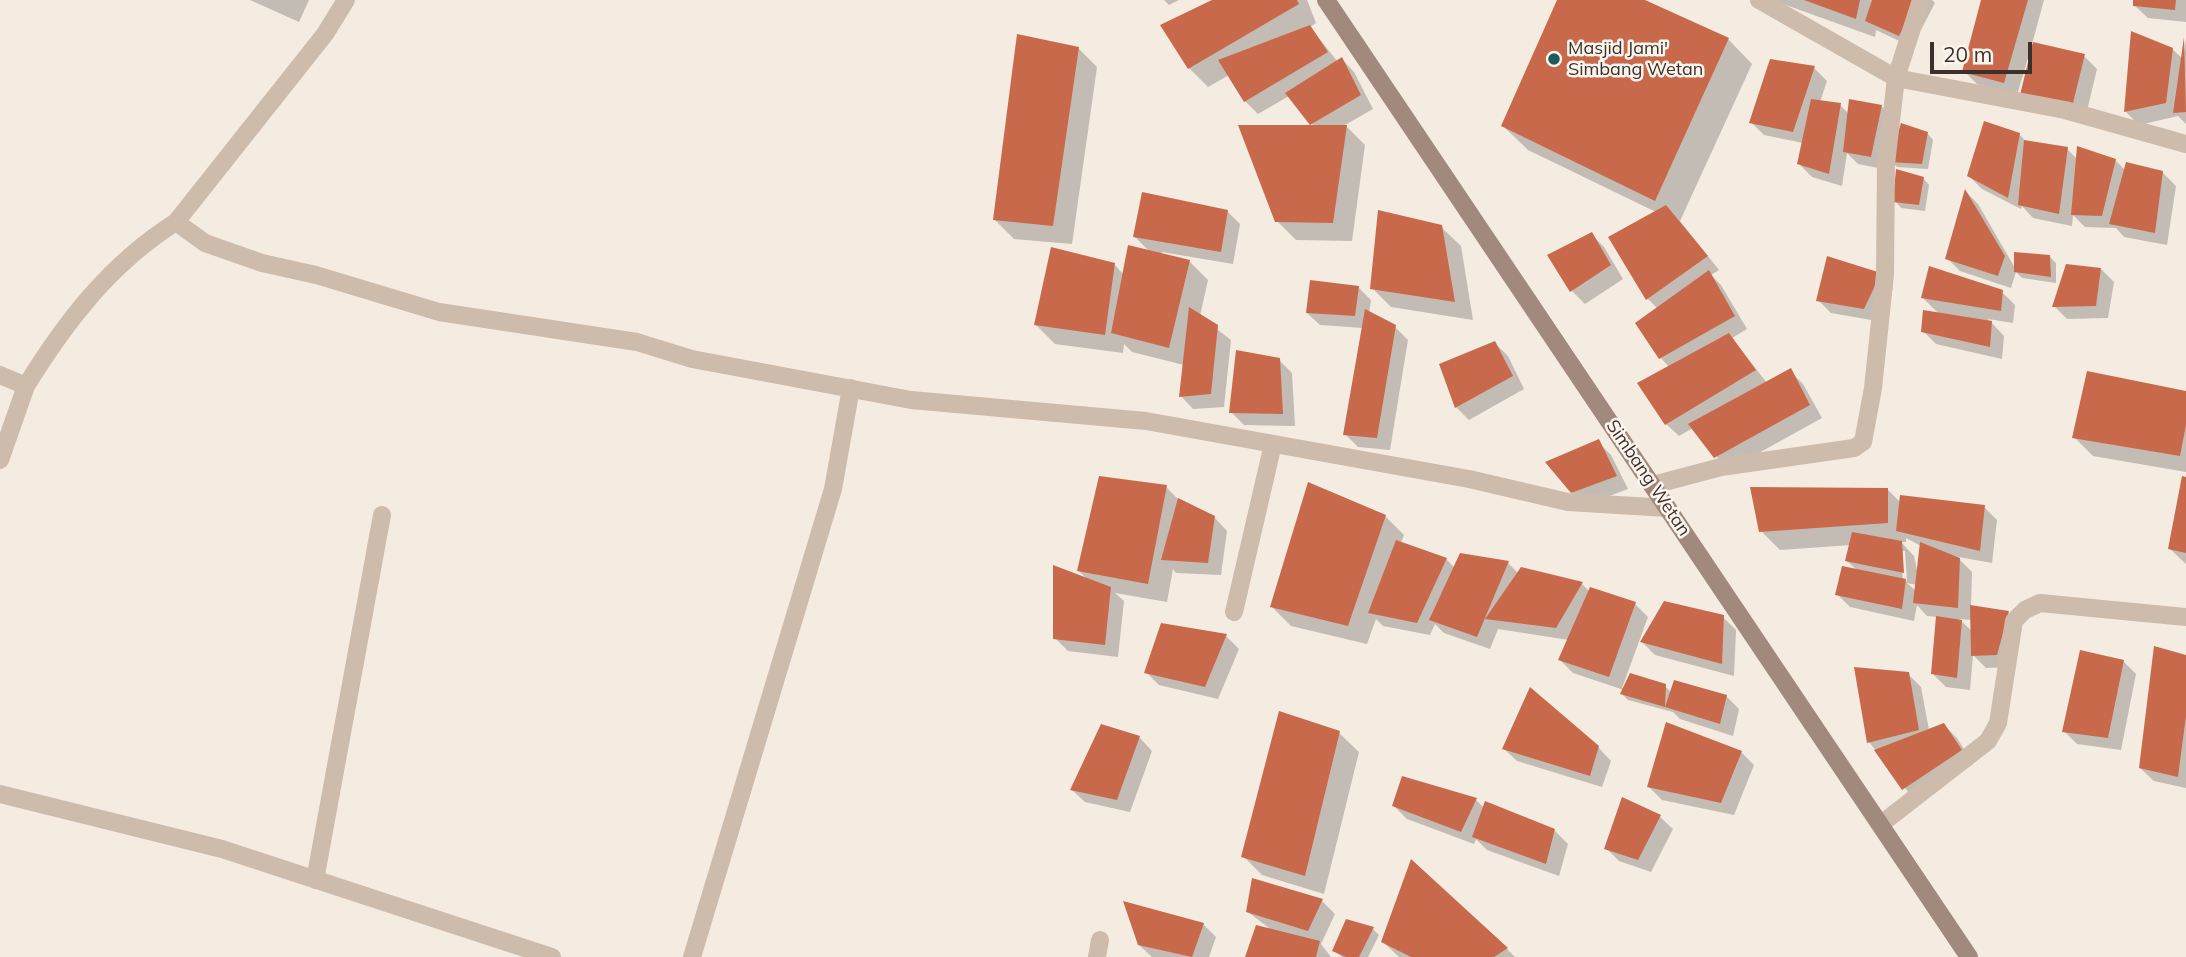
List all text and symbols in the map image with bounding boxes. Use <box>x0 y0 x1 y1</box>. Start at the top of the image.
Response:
scale bar <box>1934 28 2036 72</box>
place label: Masjid Jami' Simbang Wetan <box>1568 38 1703 80</box>
text: 20 m <box>1943 41 1992 67</box>
marker: Masjid Jami' Simbang Wetan <box>1546 51 1562 67</box>
street label: Simbang Wetan <box>1601 416 1695 540</box>

